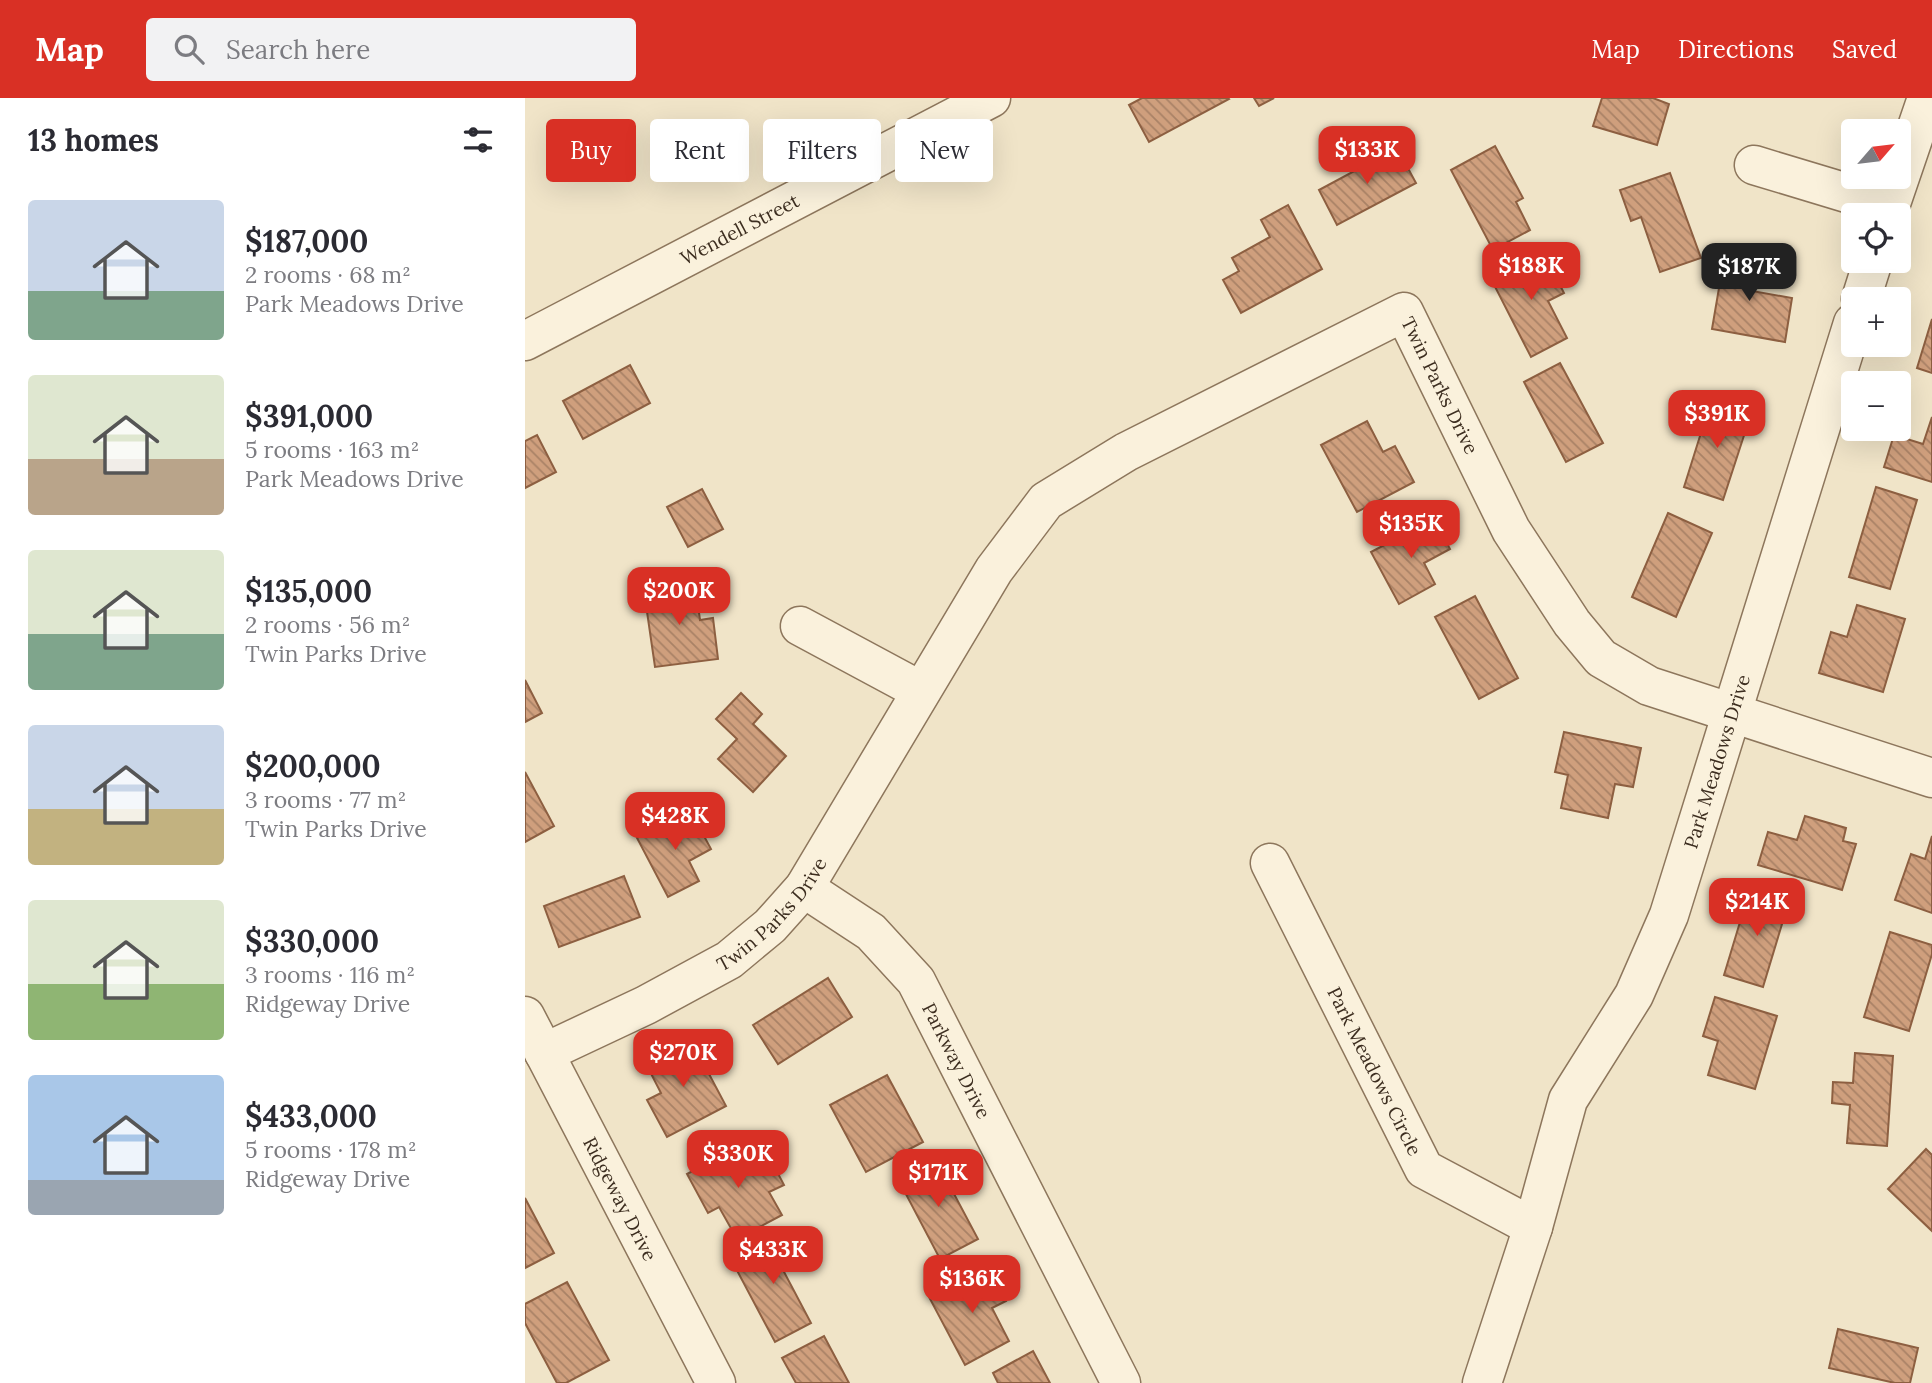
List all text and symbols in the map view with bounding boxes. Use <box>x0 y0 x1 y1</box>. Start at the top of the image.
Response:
search box <box>146 18 636 81</box>
text: Map <box>35 28 104 70</box>
icon: search <box>170 30 208 68</box>
text: Search here <box>226 33 370 66</box>
text: Map <box>1591 34 1640 65</box>
text: Directions <box>1678 34 1794 65</box>
text: Saved <box>1832 34 1897 65</box>
chip: Buy <box>546 119 636 182</box>
chip: Rent <box>650 119 749 182</box>
chip: Filters <box>763 119 881 182</box>
chip: New <box>895 119 993 182</box>
north arrow <box>1841 119 1911 189</box>
map controls <box>1841 119 1911 441</box>
text: 13 homes <box>28 121 159 159</box>
icon: filters <box>459 121 497 159</box>
pin: $133K <box>1318 126 1416 186</box>
text: $133K <box>1335 134 1400 163</box>
street label: Wendell Street <box>676 188 804 270</box>
button: locate <box>1841 203 1911 273</box>
text: $187,000 <box>245 222 368 260</box>
icon: home <box>84 228 168 312</box>
pin: $188K <box>1482 242 1580 302</box>
pin: $187K <box>1700 244 1798 303</box>
text: $188K <box>1498 250 1564 279</box>
text: $187K <box>1717 251 1781 280</box>
text: 2 rooms · 68 m² <box>245 260 411 289</box>
button: + <box>1841 287 1911 357</box>
text: Park Meadows Drive <box>245 289 464 318</box>
street label: Twin Parks Drive <box>1396 313 1484 458</box>
button: − <box>1841 371 1911 441</box>
pin: $391K <box>1668 390 1766 450</box>
text: $391,000 <box>245 397 373 435</box>
text: $391K <box>1684 398 1750 427</box>
icon: home <box>84 403 168 487</box>
text: 5 rooms · 163 m² <box>245 435 419 464</box>
text: Park Meadows Drive <box>245 464 464 493</box>
pin: $135K <box>1362 500 1460 560</box>
text: $135K <box>1379 508 1443 537</box>
pin: $200K <box>630 568 728 627</box>
text: $135,000 <box>245 572 372 610</box>
text: $200K <box>643 575 715 604</box>
icon: home <box>84 578 168 662</box>
text: 2 rooms · 56 m² <box>245 610 410 639</box>
text: Twin Parks Drive <box>245 639 427 668</box>
street label: Park Meadows Drive <box>1678 672 1755 851</box>
text: $200,000 <box>245 747 381 785</box>
icon: home <box>84 753 168 837</box>
text: 3 rooms · 77 m² <box>245 785 406 814</box>
pin: $428K <box>626 792 724 852</box>
text: $428K <box>641 800 709 829</box>
text: Twin Parks Drive <box>245 814 427 843</box>
street label: Twin Parks Drive <box>713 853 832 976</box>
pin: $214K <box>1708 878 1806 938</box>
text: $214K <box>1725 886 1789 915</box>
text: $330,000 <box>245 922 379 960</box>
icon: home <box>84 928 168 1012</box>
text: 3 rooms · 116 m² <box>245 960 415 989</box>
street label: Park Meadows Circle <box>1322 983 1427 1159</box>
text: Ridgeway Drive <box>245 989 410 1018</box>
street label: Parkway Drive <box>917 999 996 1123</box>
pin: $270K <box>634 1030 732 1089</box>
text: $270K <box>649 1037 717 1066</box>
text: $433,000 <box>245 1097 377 1135</box>
icon: home <box>84 1103 168 1187</box>
pin: $330K <box>689 1130 787 1190</box>
street label: Ridgeway Drive <box>578 1133 662 1265</box>
text: 5 rooms · 178 m² <box>245 1135 417 1164</box>
text: $330K <box>703 1138 773 1167</box>
pin: $171K <box>889 1150 987 1209</box>
text: $171K <box>908 1157 968 1186</box>
text: Ridgeway Drive <box>245 1164 410 1193</box>
pin: $433K <box>724 1226 822 1286</box>
text: $433K <box>739 1234 807 1263</box>
pin: $136K <box>923 1256 1021 1315</box>
text: $136K <box>939 1263 1005 1292</box>

